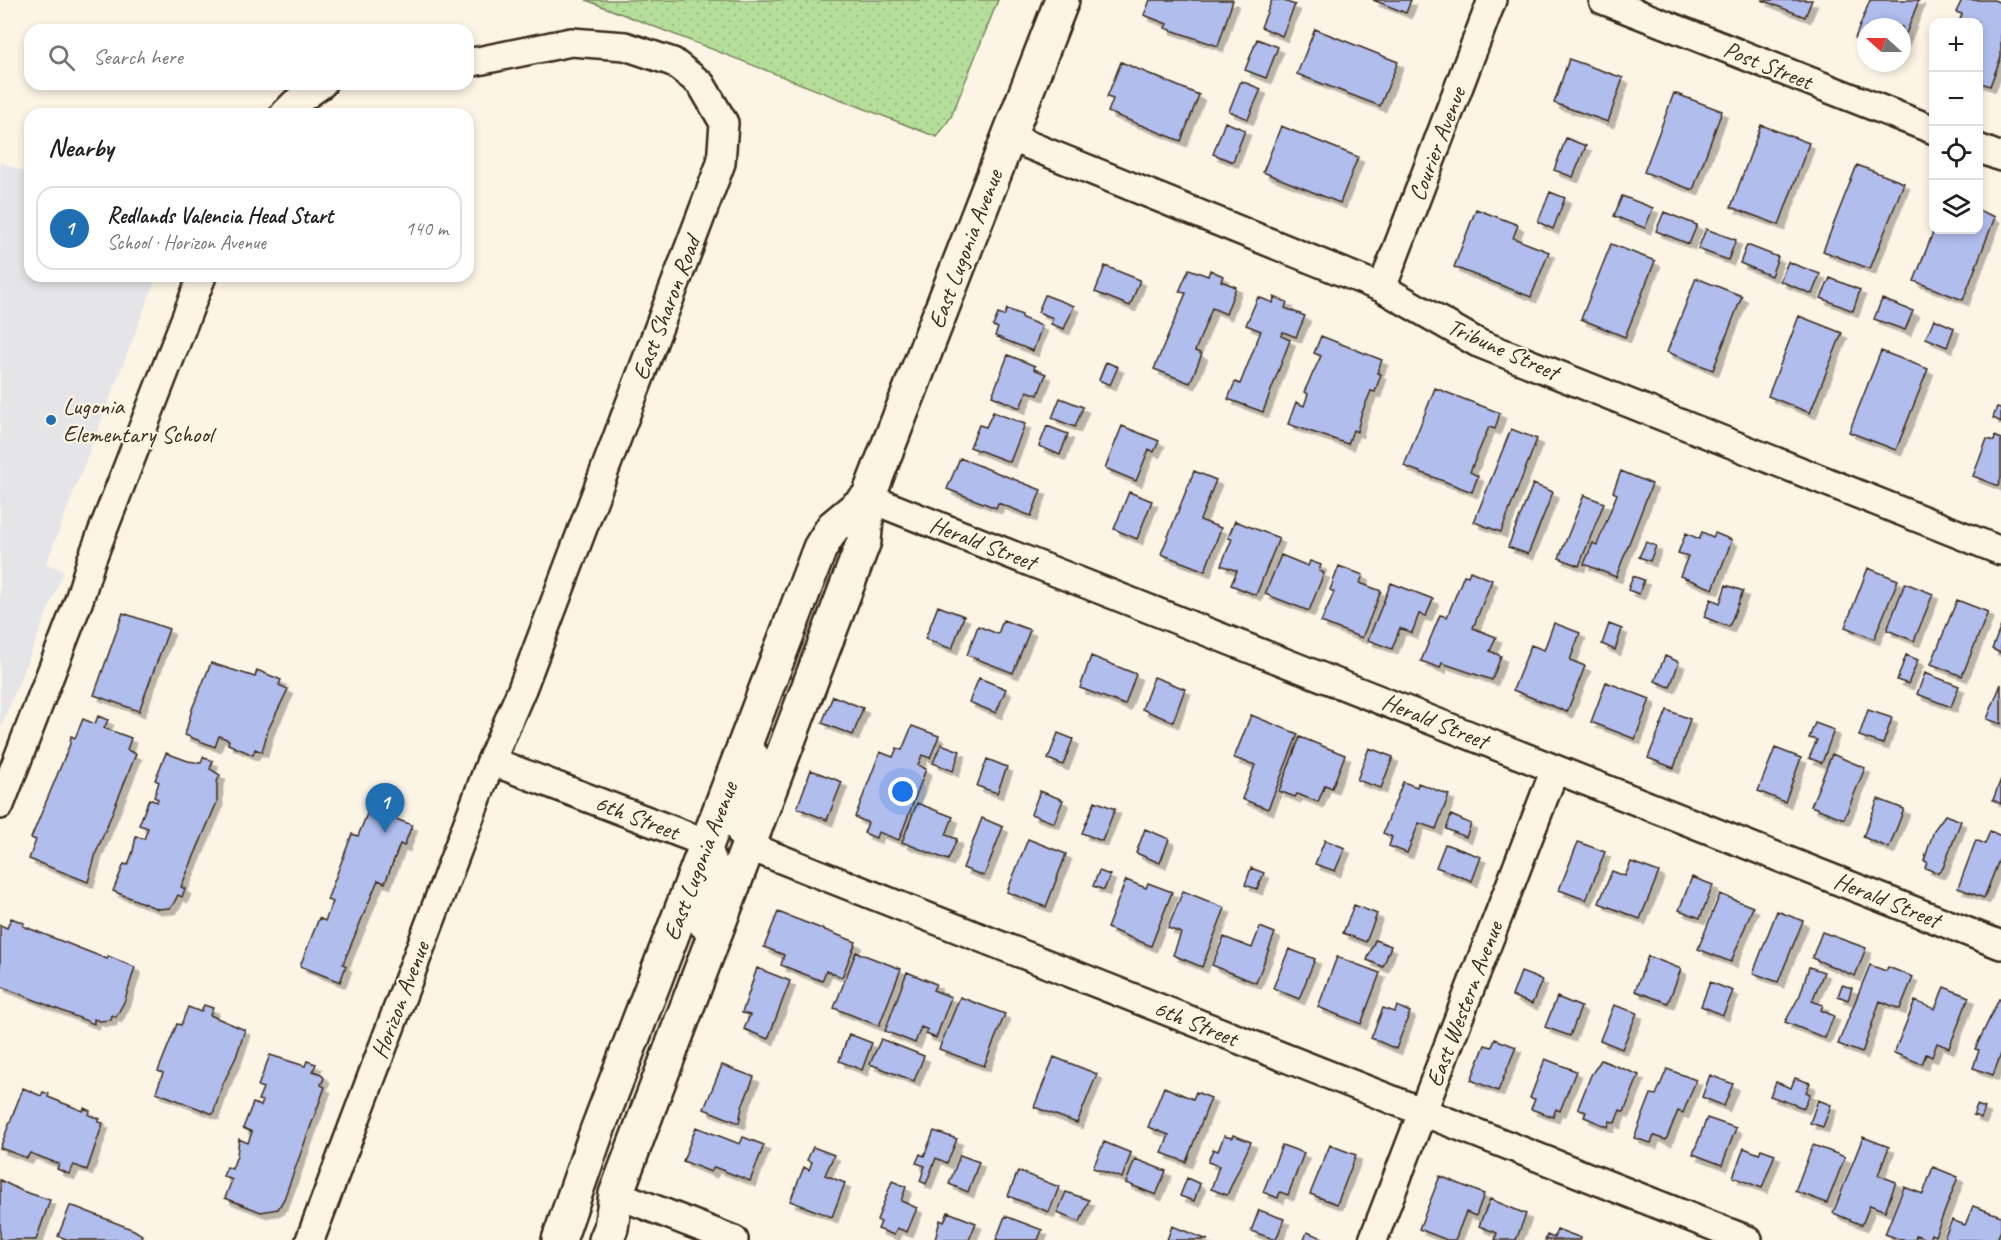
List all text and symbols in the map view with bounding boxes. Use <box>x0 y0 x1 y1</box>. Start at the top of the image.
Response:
north arrow <box>1857 18 1911 72</box>
map controls <box>1929 18 1983 234</box>
button: + <box>1929 18 1983 72</box>
search box <box>24 24 474 90</box>
street label: Post Street <box>1719 34 1818 97</box>
icon: search <box>45 41 78 74</box>
text: Search here <box>93 43 183 71</box>
button: − <box>1929 72 1983 126</box>
street label: Courier Avenue <box>1402 81 1473 205</box>
button: locate <box>1929 126 1983 180</box>
text: Nearby <box>48 131 113 164</box>
street label: East Lugonia Avenue <box>921 164 1010 332</box>
button: layers <box>1929 180 1983 234</box>
text: Redlands Valencia Head Start <box>107 202 333 230</box>
text: 1 <box>65 216 74 241</box>
text: 140 m <box>405 216 448 241</box>
street label: East Sharon Road <box>625 229 708 384</box>
text: School · Horizon Avenue <box>107 230 266 255</box>
street label: Tribune Street <box>1443 311 1566 388</box>
place label: Lugonia Elementary School <box>63 391 217 449</box>
marker: Lugonia Elementary School <box>44 413 58 427</box>
street label: Herald Street <box>926 509 1043 578</box>
street label: Herald Street <box>1378 686 1495 757</box>
street label: East Lugonia Avenue <box>656 776 745 944</box>
your location <box>888 777 917 806</box>
pin: 1 <box>366 784 404 833</box>
street label: 6th Street <box>591 787 685 847</box>
street label: Herald Street <box>1830 865 1947 936</box>
street label: East Western Avenue <box>1419 915 1510 1091</box>
street label: Horizon Avenue <box>364 935 437 1063</box>
street label: 6th Street <box>1150 993 1244 1054</box>

